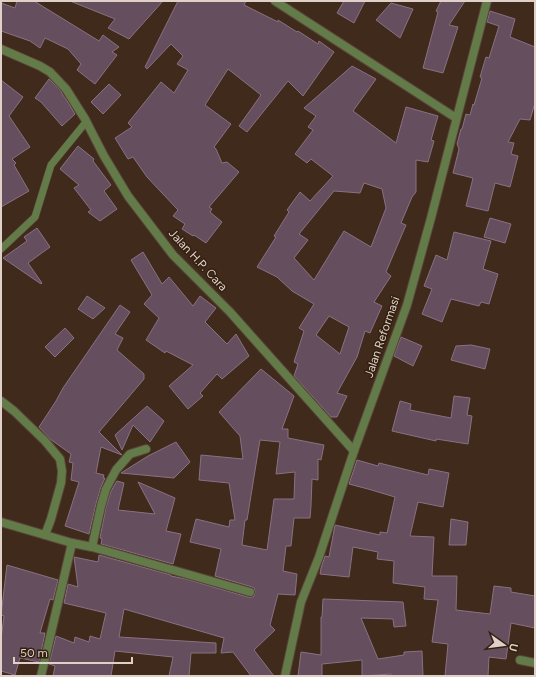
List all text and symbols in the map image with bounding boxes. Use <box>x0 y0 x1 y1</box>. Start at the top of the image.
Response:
street label: Jalan H.P. Cara <box>166 226 230 294</box>
street label: Jalan Reformasi <box>362 295 402 379</box>
north arrow <box>484 625 524 665</box>
scale bar <box>14 639 132 665</box>
text: U <box>506 642 520 653</box>
text: 50 m <box>20 646 48 660</box>

